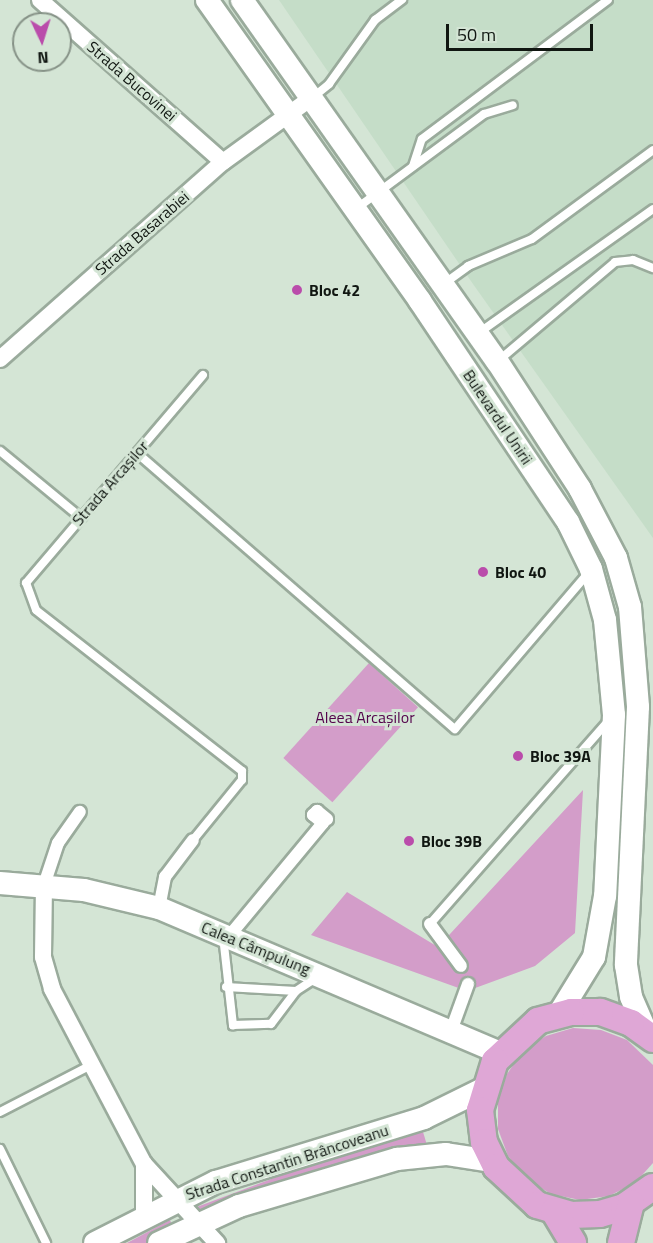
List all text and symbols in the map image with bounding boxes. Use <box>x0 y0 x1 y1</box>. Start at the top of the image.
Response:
north arrow <box>12 12 72 72</box>
scale bar <box>449 12 596 50</box>
text: 50 m <box>457 21 496 48</box>
street label: Strada Bucovinei <box>83 37 181 125</box>
text: N <box>37 46 49 70</box>
street label: Strada Basarabiei <box>91 187 193 279</box>
place label: Bloc 42 <box>309 280 360 300</box>
marker: Bloc 42 <box>290 283 304 297</box>
street label: Bulevardul Unirii <box>459 366 537 468</box>
street label: Strada Arcașilor <box>68 437 152 529</box>
place label: Bloc 40 <box>495 562 546 582</box>
marker: Bloc 40 <box>476 565 490 579</box>
park label: Aleea Arcașilor <box>315 707 415 727</box>
place label: Bloc 39A <box>530 746 591 766</box>
marker: Bloc 39A <box>511 749 525 763</box>
place label: Bloc 39B <box>421 831 482 851</box>
marker: Bloc 39B <box>402 834 416 848</box>
street label: Calea Câmpulung <box>199 917 313 979</box>
street label: Strada Constantin Brâncoveanu <box>183 1120 391 1204</box>

